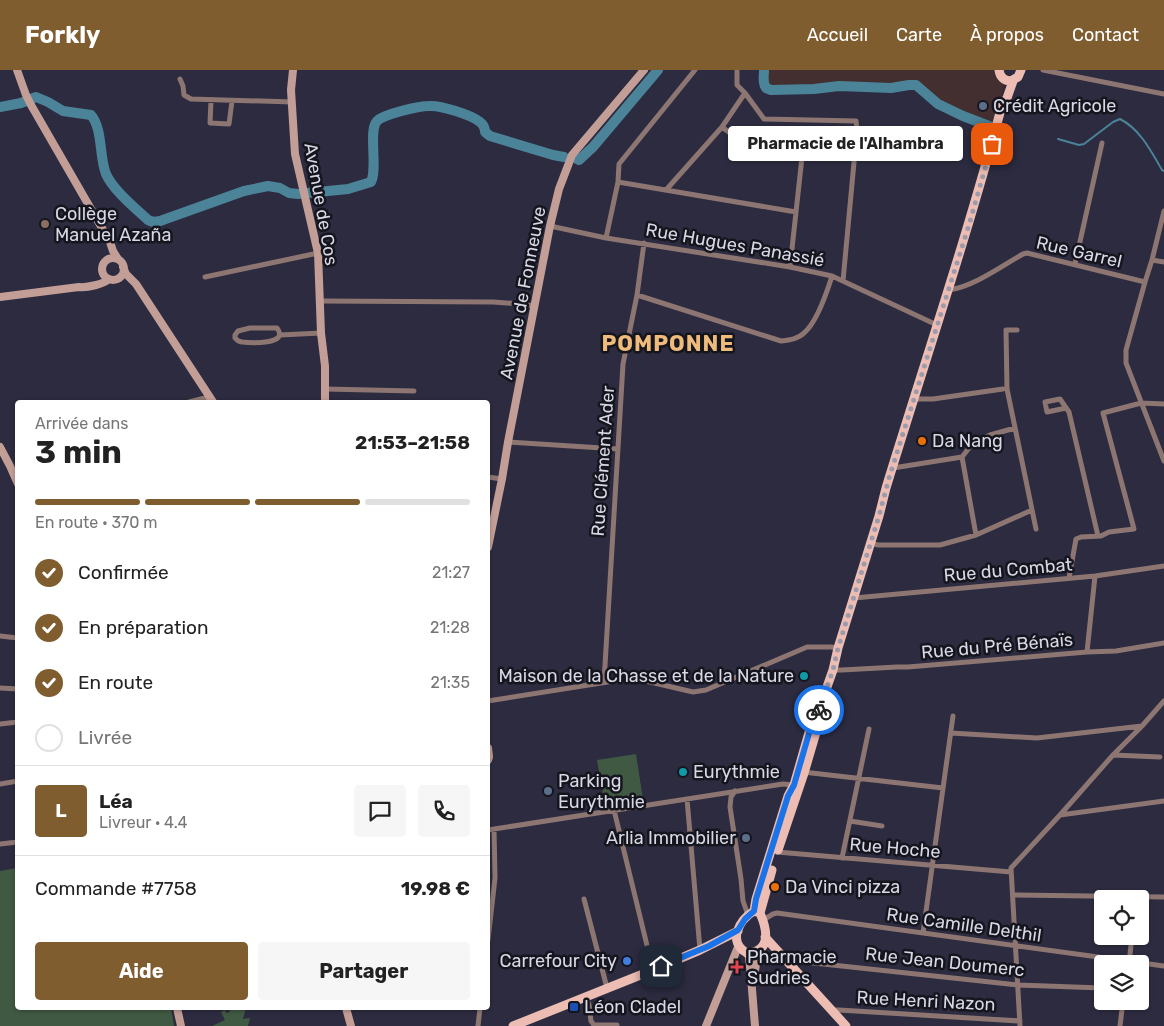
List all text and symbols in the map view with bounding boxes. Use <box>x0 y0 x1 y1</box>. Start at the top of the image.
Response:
text: Forkly <box>25 21 100 49</box>
text: Accueil <box>807 24 868 46</box>
text: Carte <box>896 24 942 46</box>
text: À propos <box>970 24 1044 46</box>
text: Contact <box>1072 24 1139 46</box>
place label: Crédit Agricole <box>993 95 1116 117</box>
marker: Crédit Agricole <box>977 100 989 112</box>
pin <box>971 123 1013 165</box>
callout: Pharmacie de l'Alhambra <box>727 126 962 162</box>
icon: bag <box>978 130 1006 158</box>
text: Pharmacie de l'Alhambra <box>747 134 944 153</box>
street label: Avenue de Cos <box>299 141 343 267</box>
place label: Collège Manuel Azaña <box>55 203 171 246</box>
street label: Avenue de Fonneuve <box>495 205 551 381</box>
marker: Collège Manuel Azaña <box>39 218 51 230</box>
street label: Rue Hugues Panassié <box>644 218 826 272</box>
street label: Rue Garrel <box>1034 231 1124 273</box>
district label: POMPONNE <box>602 330 734 357</box>
street label: Rue Clément Ader <box>587 385 619 537</box>
text: Arrivée dans <box>35 414 128 433</box>
place label: Da Nang <box>932 430 1003 452</box>
text: 21:53–21:58 <box>355 431 470 454</box>
text: 3 min <box>35 433 122 471</box>
marker: Da Nang <box>916 435 928 447</box>
text: En route · 370 m <box>35 513 158 532</box>
street label: Rue du Combat <box>943 553 1073 587</box>
icon: check <box>35 559 63 587</box>
text: Confirmée <box>78 561 169 584</box>
text: 21:27 <box>432 563 470 582</box>
icon: check <box>35 614 63 642</box>
text: En préparation <box>78 616 208 639</box>
text: 21:28 <box>430 618 470 637</box>
street label: Rue du Pré Bénaïs <box>920 628 1074 664</box>
place label: Maison de la Chasse et de la Nature <box>499 665 794 687</box>
icon: check <box>35 669 63 697</box>
marker: Maison de la Chasse et de la Nature <box>798 670 810 682</box>
text: En route <box>78 671 153 694</box>
text: 21:35 <box>431 673 470 692</box>
courier <box>794 685 844 735</box>
icon: bike <box>805 696 833 724</box>
text: Livrée <box>78 726 132 749</box>
place label: Eurythmie <box>693 761 780 783</box>
marker: Eurythmie <box>677 766 689 778</box>
place label: Parking Eurythmie <box>558 770 645 813</box>
button: chat <box>354 785 406 837</box>
button: phone <box>418 785 470 837</box>
marker: Parking Eurythmie <box>542 785 554 797</box>
text: Léa <box>99 790 133 813</box>
text: L <box>55 799 67 822</box>
text: Livreur · 4.4 <box>99 813 188 832</box>
place label: Arlia Immobilier <box>606 827 736 849</box>
marker: Arlia Immobilier <box>740 832 752 844</box>
street label: Rue Hoche <box>849 833 941 863</box>
place label: Da Vinci pizza <box>785 876 900 898</box>
text: Commande #7758 <box>35 877 197 900</box>
text: 19.98 € <box>401 877 470 900</box>
marker: Da Vinci pizza <box>769 881 781 893</box>
map controls <box>1094 890 1149 1010</box>
button: locate <box>1094 890 1149 945</box>
street label: Rue Camille Delthil <box>885 903 1043 947</box>
button: Aide <box>35 942 248 1000</box>
button: Partager <box>258 942 470 1000</box>
street label: Rue Jean Doumerc <box>864 943 1026 981</box>
pin <box>640 945 682 987</box>
place label: Pharmacie Sudries <box>747 946 837 989</box>
place label: Carrefour City <box>499 950 617 972</box>
icon: home <box>647 952 675 980</box>
marker: Carrefour City <box>621 955 633 967</box>
button: layers <box>1094 955 1149 1010</box>
marker: Pharmacie Sudries <box>731 961 743 973</box>
street label: Rue Henri Nazon <box>856 986 996 1016</box>
place label: Léon Cladel <box>584 996 681 1018</box>
marker: Léon Cladel <box>568 1001 580 1013</box>

